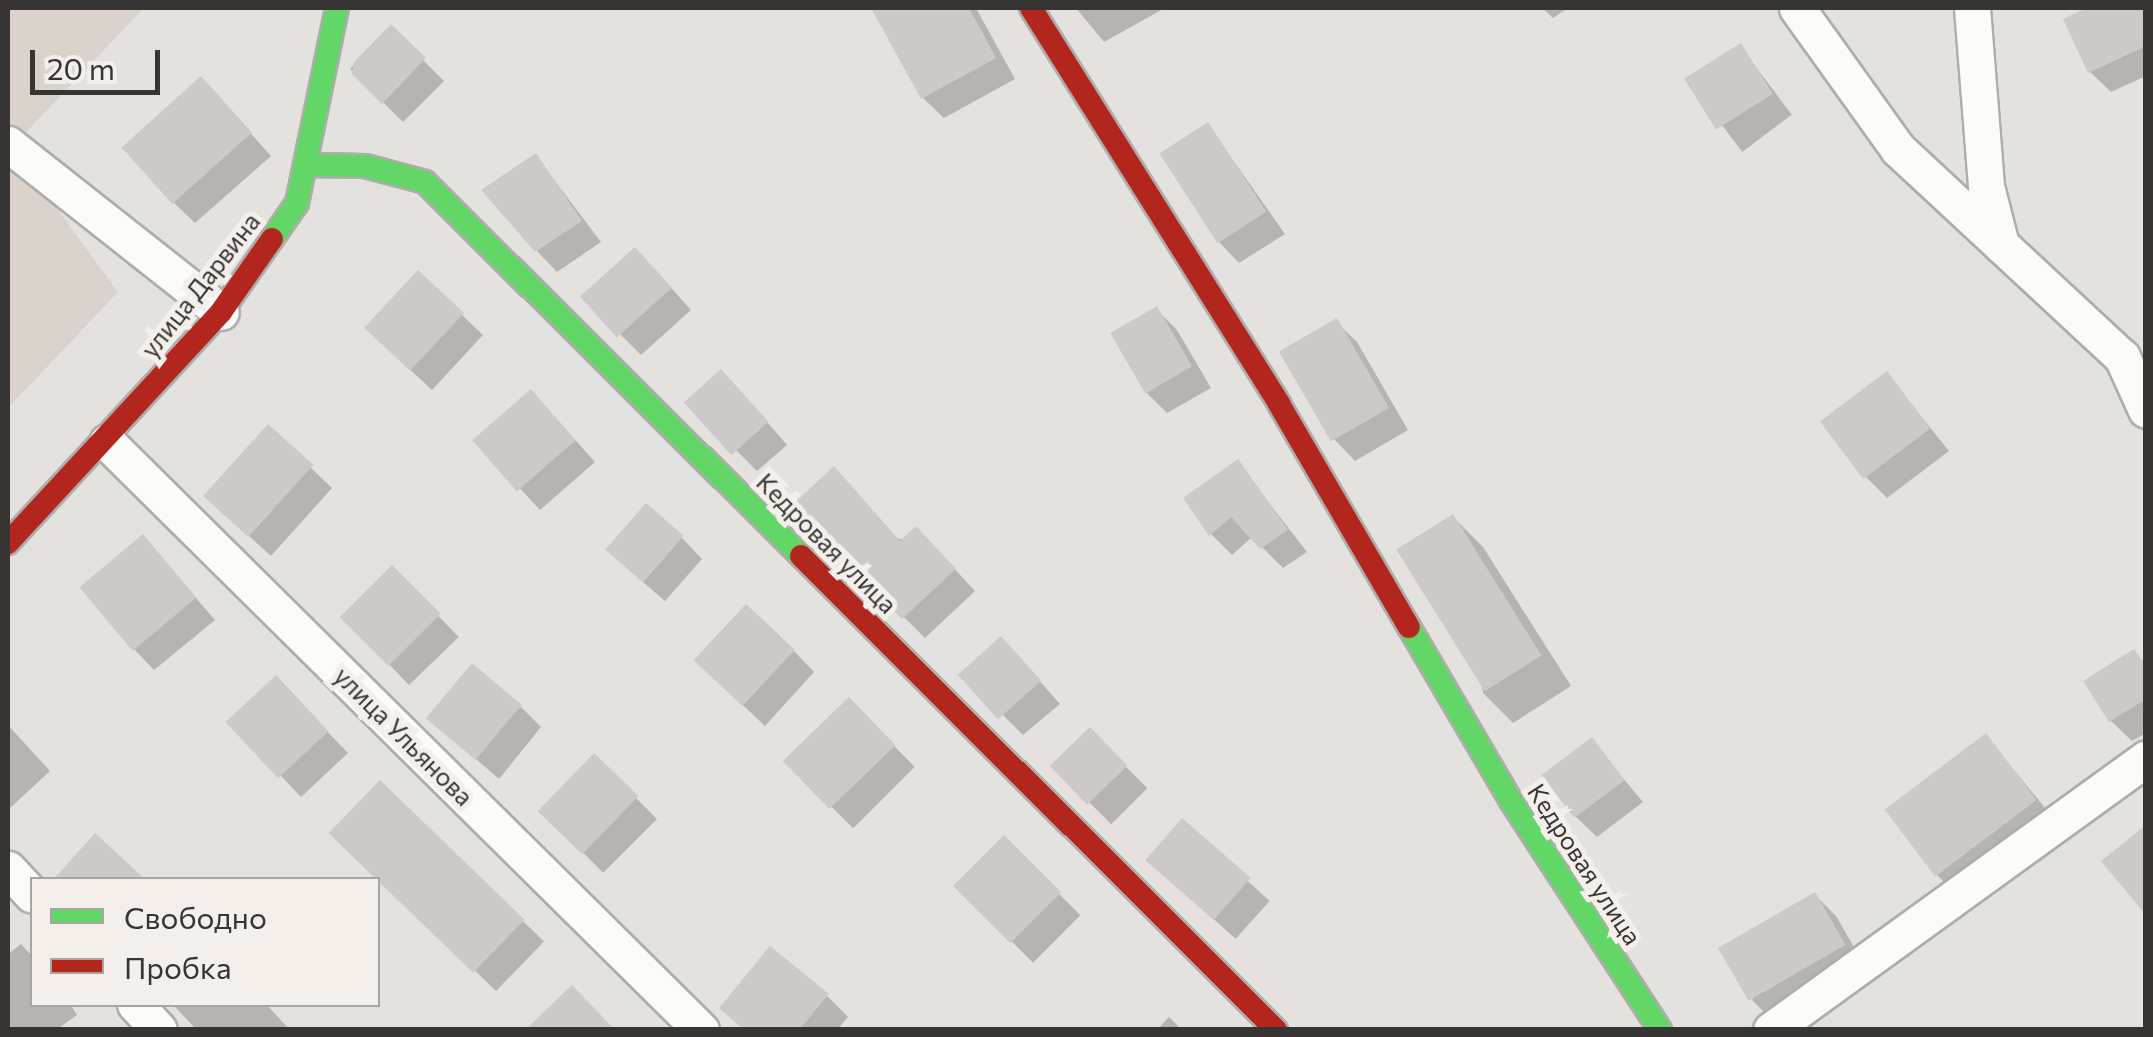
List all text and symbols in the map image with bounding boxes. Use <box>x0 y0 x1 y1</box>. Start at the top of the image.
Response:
scale bar <box>35 30 165 92</box>
text: 20 m <box>47 49 115 86</box>
street label: улица Дарвина <box>134 207 266 363</box>
street label: Кедровая улица <box>751 467 903 619</box>
street label: улица Ульянова <box>329 661 479 811</box>
street label: Кедровая улица <box>1522 778 1648 950</box>
legend <box>30 877 380 1007</box>
text: Свободно <box>124 898 267 935</box>
text: Пробка <box>124 948 232 985</box>

